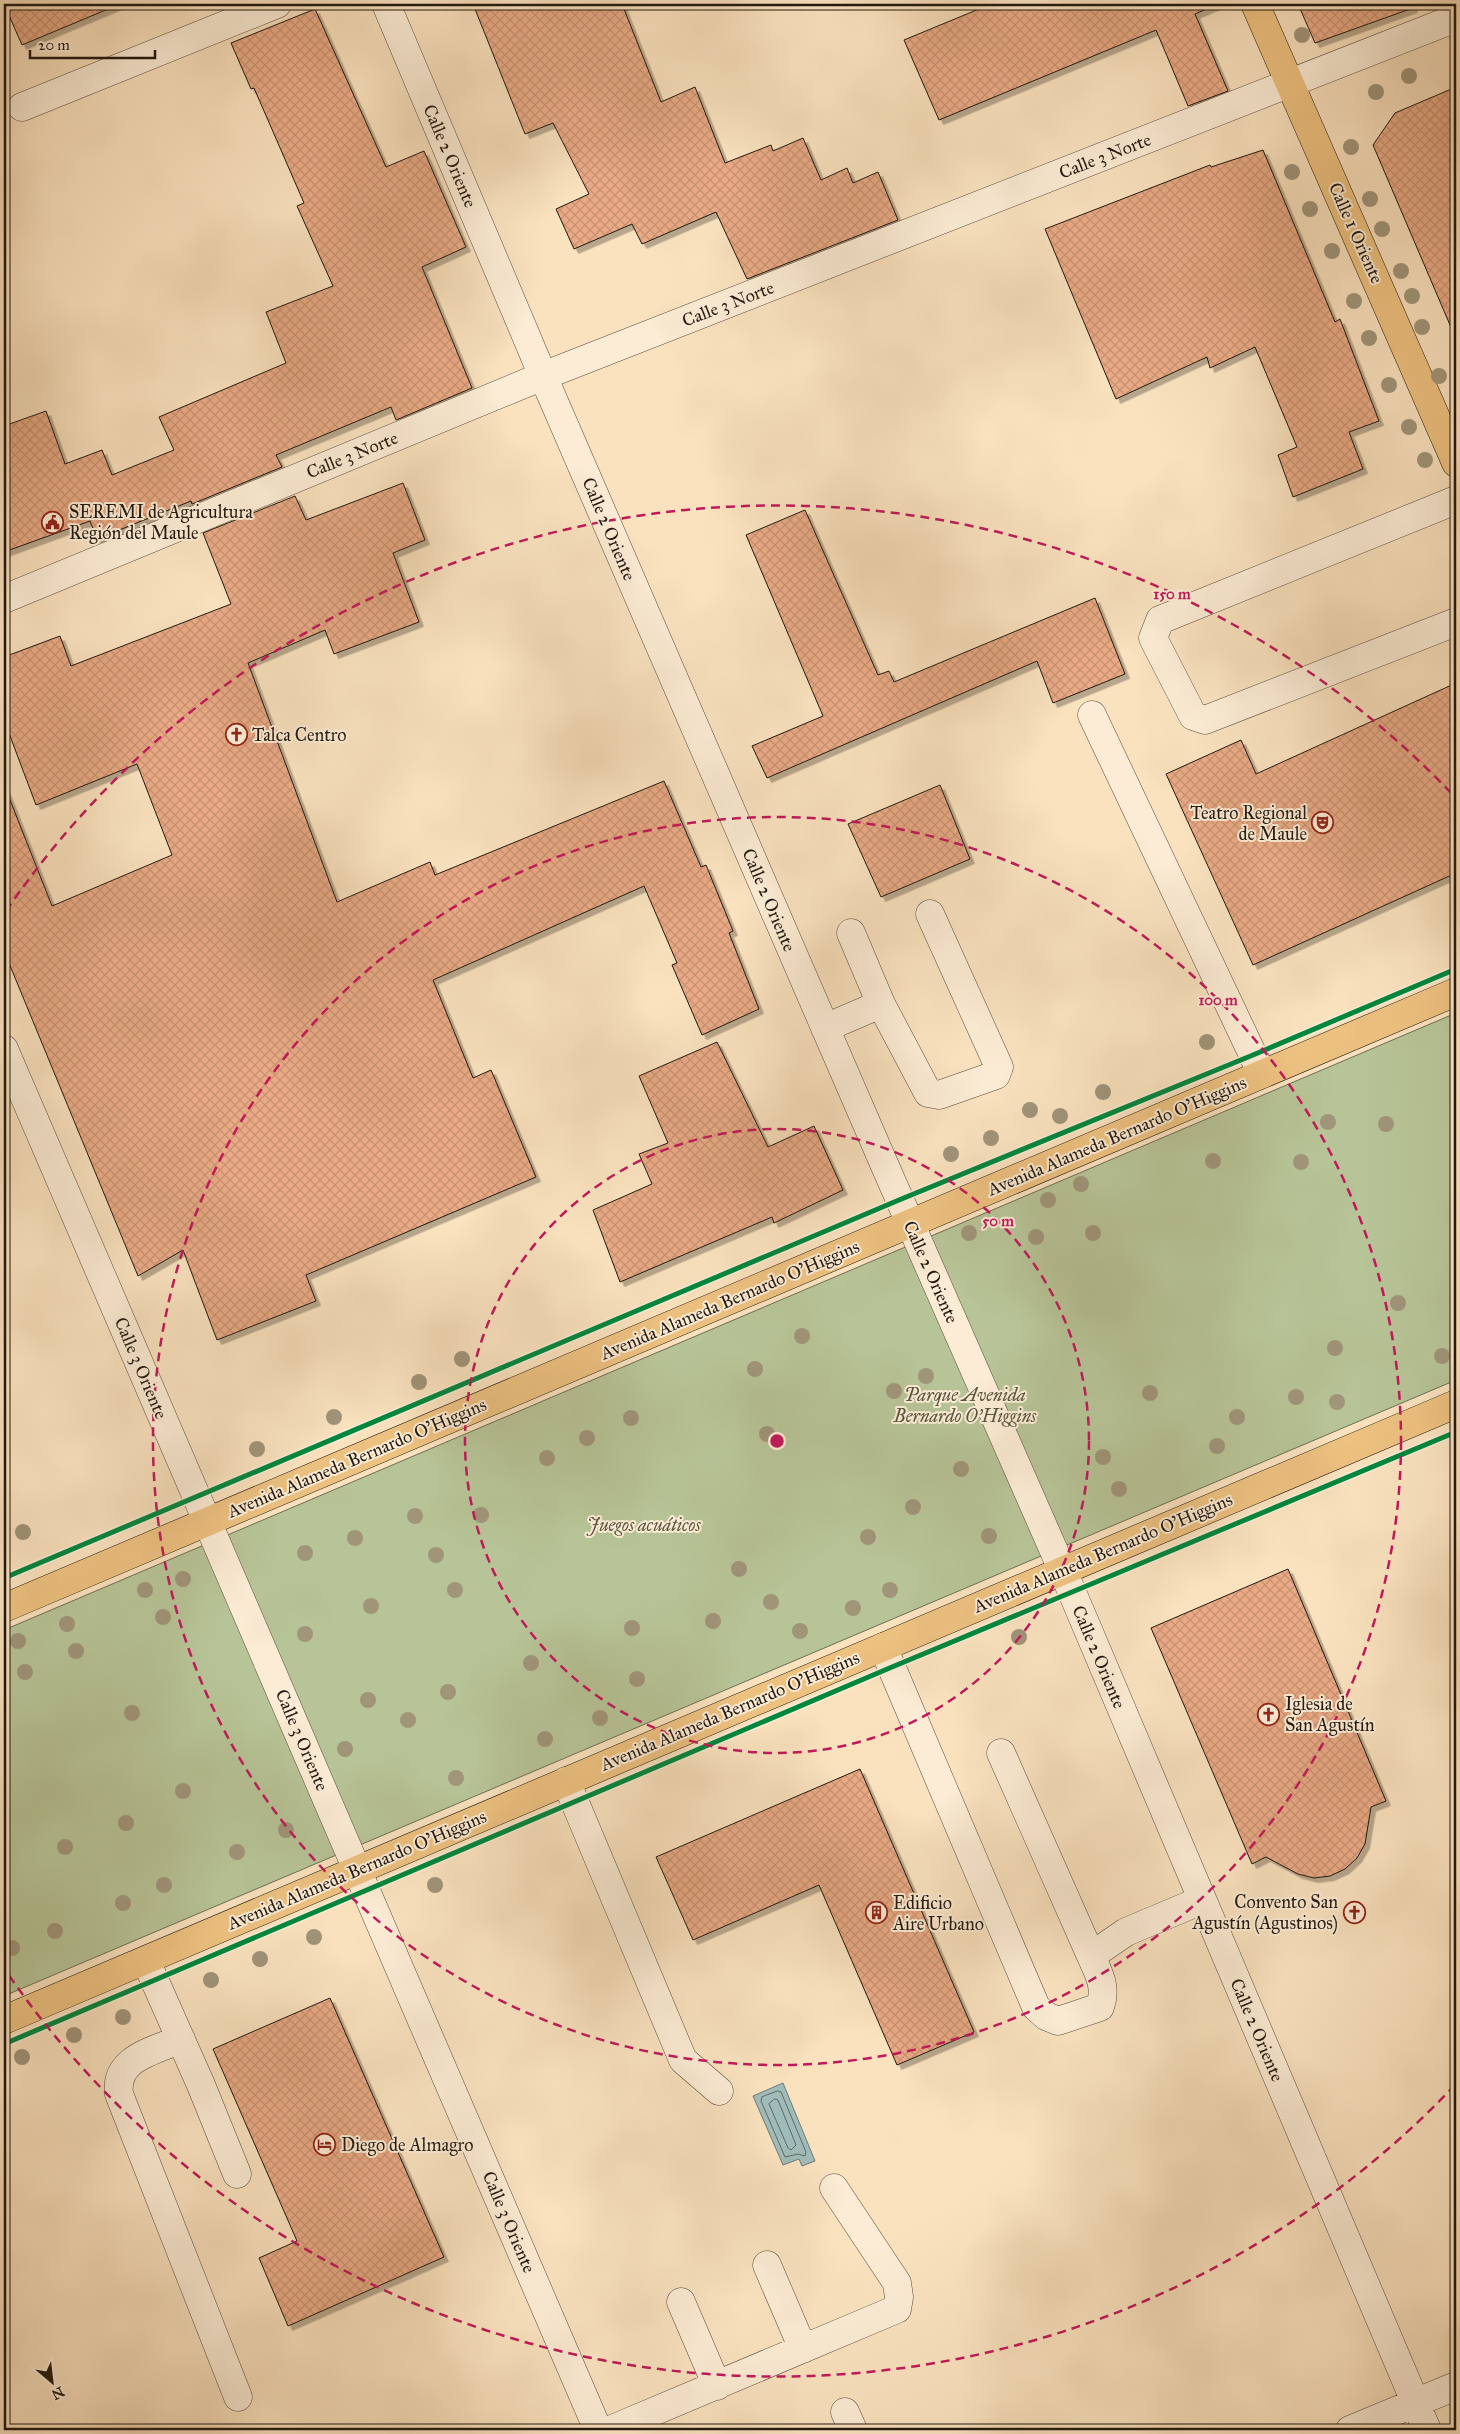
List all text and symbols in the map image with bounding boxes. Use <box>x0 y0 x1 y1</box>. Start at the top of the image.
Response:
scale bar <box>30 28 155 60</box>
text: 20 m <box>38 36 70 54</box>
street label: Calle 2 Oriente <box>418 101 482 211</box>
street label: Calle 3 Norte <box>1056 128 1154 184</box>
street label: Calle 1 Oriente <box>1324 179 1388 287</box>
street label: Calle 3 Norte <box>679 276 777 332</box>
street label: Calle 3 Norte <box>303 427 401 483</box>
street label: Calle 2 Oriente <box>577 474 641 584</box>
place label: SEREMI de Agricultura Región del Maule <box>69 501 253 545</box>
public building icon: SEREMI de Agricultura Región del Maule <box>41 510 65 534</box>
text: 150 m <box>1153 585 1191 603</box>
church icon: Talca Centro <box>224 723 248 747</box>
place label: Talca Centro <box>252 724 346 746</box>
place label: Teatro Regional de Maule <box>1190 802 1307 845</box>
theatre icon: Teatro Regional de Maule <box>1311 811 1335 835</box>
street label: Calle 2 Oriente <box>737 845 801 955</box>
text: 100 m <box>1198 991 1238 1009</box>
street label: Avenida Alameda Bernardo O'Higgins <box>983 1071 1250 1202</box>
text: 50 m <box>982 1212 1014 1230</box>
street label: Calle 2 Oriente <box>899 1217 963 1327</box>
street label: Avenida Alameda Bernardo O'Higgins <box>596 1235 863 1366</box>
street label: Calle 3 Oriente <box>110 1314 172 1422</box>
park label: Parque Avenida Bernardo O'Higgins <box>893 1384 1037 1427</box>
street label: Avenida Alameda Bernardo O'Higgins <box>223 1393 490 1524</box>
centre of rings <box>768 1432 786 1450</box>
street label: Avenida Alameda Bernardo O'Higgins <box>969 1488 1236 1619</box>
park label: Juegos acuáticos <box>586 1514 701 1536</box>
street label: Calle 2 Oriente <box>1067 1602 1131 1712</box>
street label: Avenida Alameda Bernardo O'Higgins <box>596 1646 863 1777</box>
street label: Calle 3 Oriente <box>271 1686 333 1794</box>
place label: Iglesia de San Agustín <box>1285 1693 1375 1737</box>
church icon: Iglesia de San Agustín <box>1257 1702 1281 1726</box>
street label: Avenida Alameda Bernardo O'Higgins <box>223 1805 490 1936</box>
place label: Convento San Agustín (Agustinos) <box>1191 1891 1338 1935</box>
place label: Edificio Aire Urbano <box>892 1892 984 1935</box>
church icon: Convento San Agustín (Agustinos) <box>1342 1900 1366 1924</box>
building icon: Edificio Aire Urbano <box>865 1901 889 1925</box>
street label: Calle 2 Oriente <box>1225 1975 1289 2085</box>
hotel icon: Diego de Almagro <box>313 2133 337 2157</box>
place label: Diego de Almagro <box>341 2134 473 2157</box>
street label: Calle 3 Oriente <box>478 2168 540 2276</box>
north arrow <box>28 2356 78 2406</box>
text: N <box>49 2383 67 2403</box>

